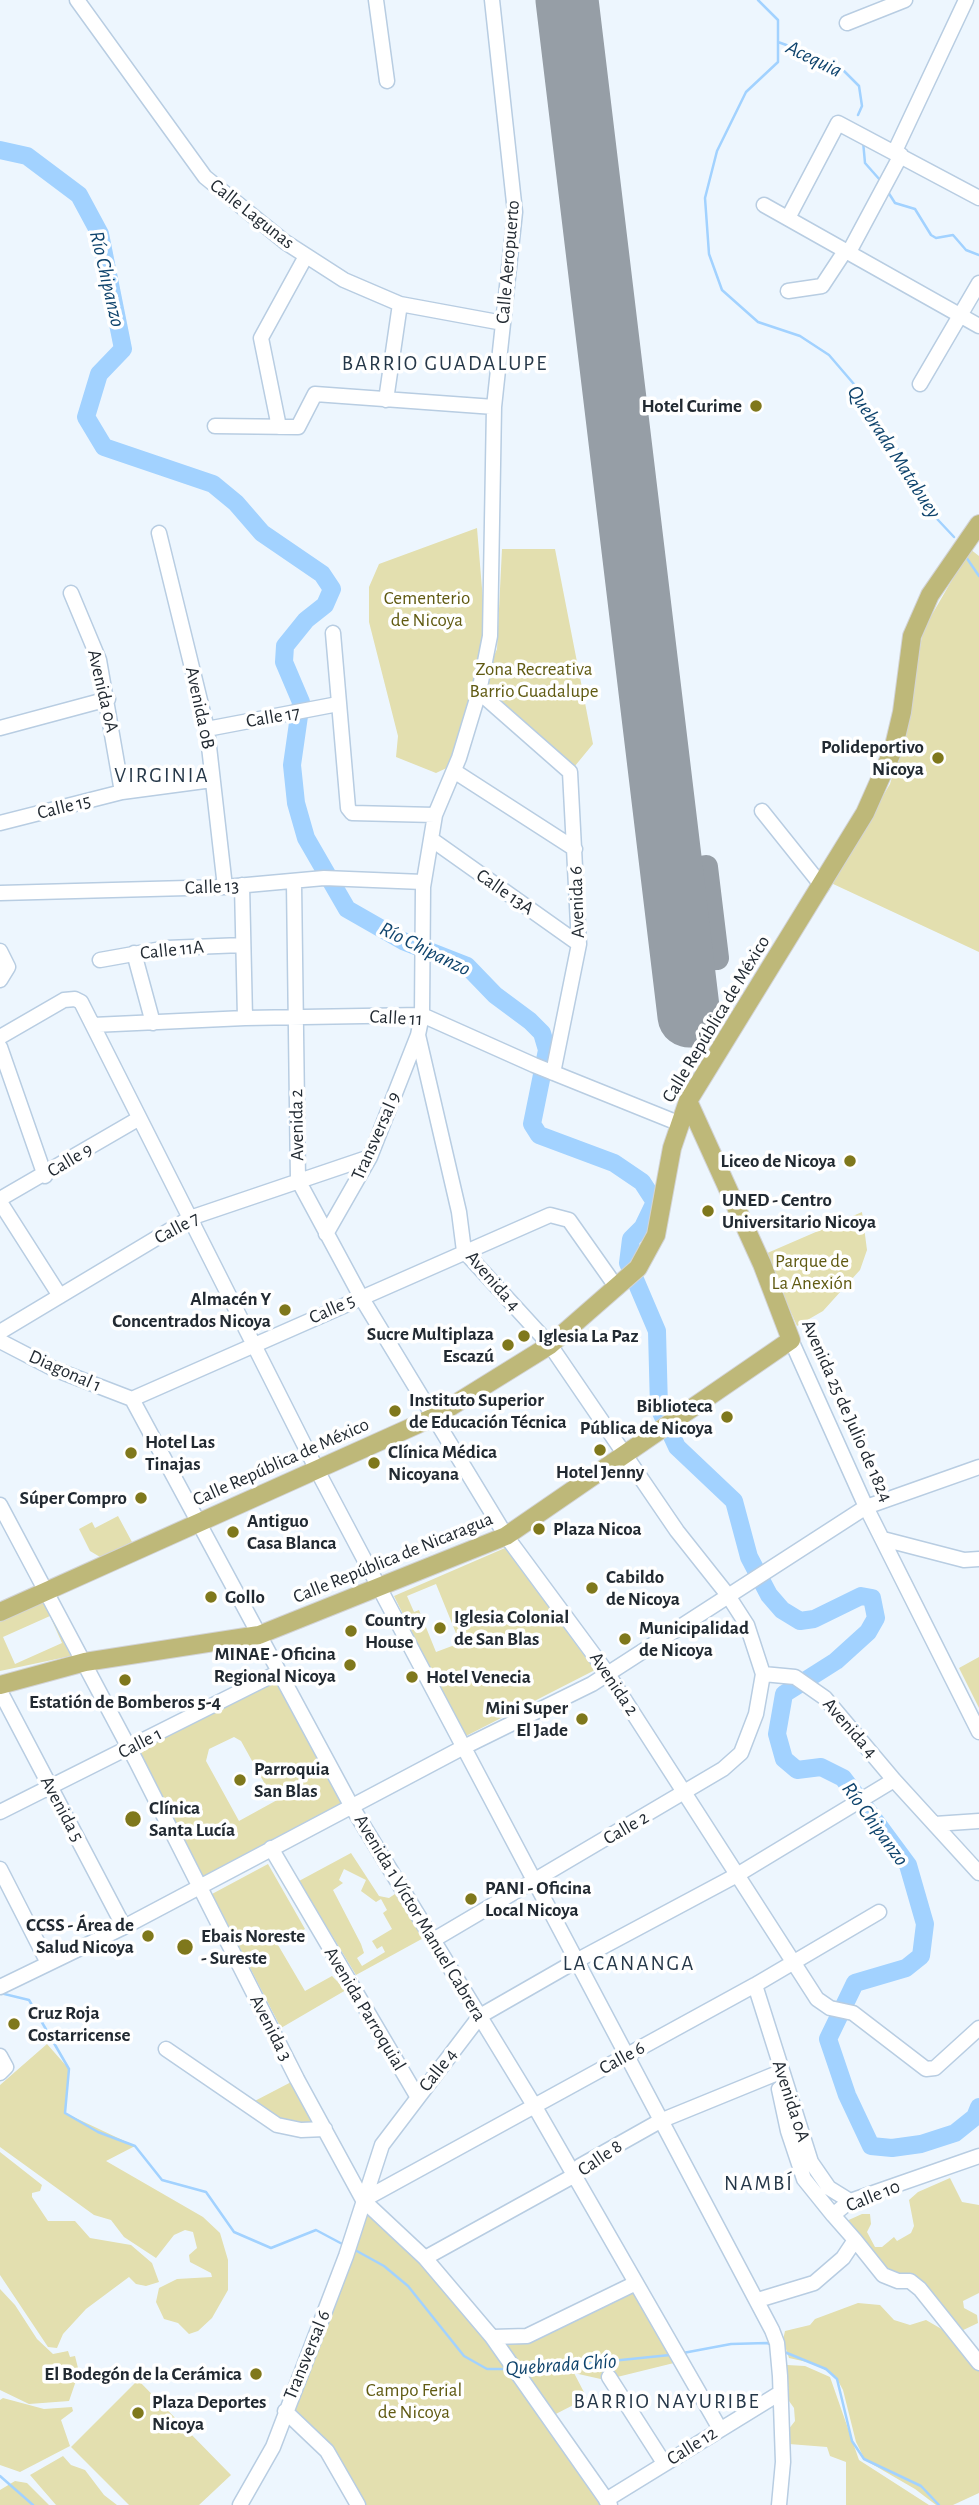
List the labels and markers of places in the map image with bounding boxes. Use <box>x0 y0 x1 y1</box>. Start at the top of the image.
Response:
place label: Hotel Curime <box>641 395 742 417</box>
marker: Hotel Curime <box>748 398 764 414</box>
place label: Polideportivo Nicoya <box>821 736 924 780</box>
marker: Polideportivo Nicoya <box>930 750 946 766</box>
place label: Liceo de Nicoya <box>720 1150 836 1172</box>
marker: Liceo de Nicoya <box>842 1153 858 1169</box>
place label: UNED - Centro Universitario Nicoya <box>722 1189 876 1233</box>
marker: UNED - Centro Universitario Nicoya <box>700 1203 716 1219</box>
place label: Almacén Y Concentrados Nicoya <box>112 1288 271 1332</box>
marker: Almacén Y Concentrados Nicoya <box>277 1302 293 1318</box>
place label: Sucre Multiplaza Escazú <box>367 1323 494 1367</box>
place label: Iglesia La Paz <box>538 1325 638 1347</box>
marker: Iglesia La Paz <box>516 1328 532 1344</box>
marker: Sucre Multiplaza Escazú <box>500 1337 516 1353</box>
place label: Instituto Superior de Educación Técnica <box>409 1389 567 1433</box>
place label: Biblioteca Pública de Nicoya <box>580 1395 713 1439</box>
marker: Instituto Superior de Educación Técnica <box>387 1403 403 1419</box>
marker: Biblioteca Pública de Nicoya <box>719 1409 735 1425</box>
place label: Hotel Las Tinajas <box>145 1431 215 1475</box>
place label: Clínica Médica Nicoyana <box>388 1441 497 1485</box>
marker: Hotel Jenny <box>592 1442 608 1458</box>
marker: Hotel Las Tinajas <box>123 1445 139 1461</box>
marker: Clínica Médica Nicoyana <box>366 1455 382 1471</box>
place label: Hotel Jenny <box>556 1461 644 1483</box>
place label: Súper Compro <box>19 1487 127 1509</box>
marker: Súper Compro <box>133 1490 149 1506</box>
place label: Antiguo Casa Blanca <box>247 1510 337 1554</box>
place label: Plaza Nicoa <box>553 1518 642 1540</box>
marker: Plaza Nicoa <box>531 1521 547 1537</box>
marker: Antiguo Casa Blanca <box>225 1524 241 1540</box>
place label: Cabildo de Nicoya <box>606 1566 680 1610</box>
marker: Cabildo de Nicoya <box>584 1580 600 1596</box>
place label: Gollo <box>225 1586 265 1608</box>
marker: Gollo <box>203 1589 219 1605</box>
place label: Iglesia Colonial de San Blas <box>454 1606 569 1650</box>
place label: Country House <box>365 1609 425 1653</box>
place label: Municipalidad de Nicoya <box>639 1617 749 1661</box>
marker: Iglesia Colonial de San Blas <box>432 1620 448 1636</box>
marker: Country House <box>343 1623 359 1639</box>
marker: Municipalidad de Nicoya <box>617 1631 633 1647</box>
place label: MINAE - Oficina Regional Nicoya <box>214 1643 336 1687</box>
marker: MINAE - Oficina Regional Nicoya <box>342 1657 358 1673</box>
place label: Hotel Venecia <box>426 1666 531 1688</box>
marker: Hotel Venecia <box>404 1669 420 1685</box>
marker: Estatión de Bomberos 5-4 <box>117 1672 133 1688</box>
place label: Estatión de Bomberos 5-4 <box>29 1691 221 1713</box>
place label: Mini Super El Jade <box>485 1697 568 1741</box>
marker: Mini Super El Jade <box>574 1711 590 1727</box>
place label: Parroquia San Blas <box>254 1758 330 1802</box>
marker: Parroquia San Blas <box>232 1772 248 1788</box>
place label: Clínica Santa Lucía <box>149 1797 235 1841</box>
marker: Clínica Santa Lucía <box>123 1809 143 1829</box>
place label: PANI - Oficina Local Nicoya <box>485 1877 591 1921</box>
marker: PANI - Oficina Local Nicoya <box>463 1891 479 1907</box>
place label: CCSS - Área de Salud Nicoya <box>26 1914 134 1958</box>
place label: Ebais Noreste - Sureste <box>201 1925 305 1969</box>
marker: CCSS - Área de Salud Nicoya <box>140 1928 156 1944</box>
marker: Ebais Noreste - Sureste <box>175 1937 195 1957</box>
place label: Cruz Roja Costarricense <box>28 2002 130 2046</box>
marker: Cruz Roja Costarricense <box>6 2016 22 2032</box>
place label: El Bodegón de la Cerámica <box>44 2363 242 2385</box>
marker: El Bodegón de la Cerámica <box>248 2366 264 2382</box>
place label: Plaza Deportes Nicoya <box>152 2391 266 2435</box>
marker: Plaza Deportes Nicoya <box>130 2405 146 2421</box>

